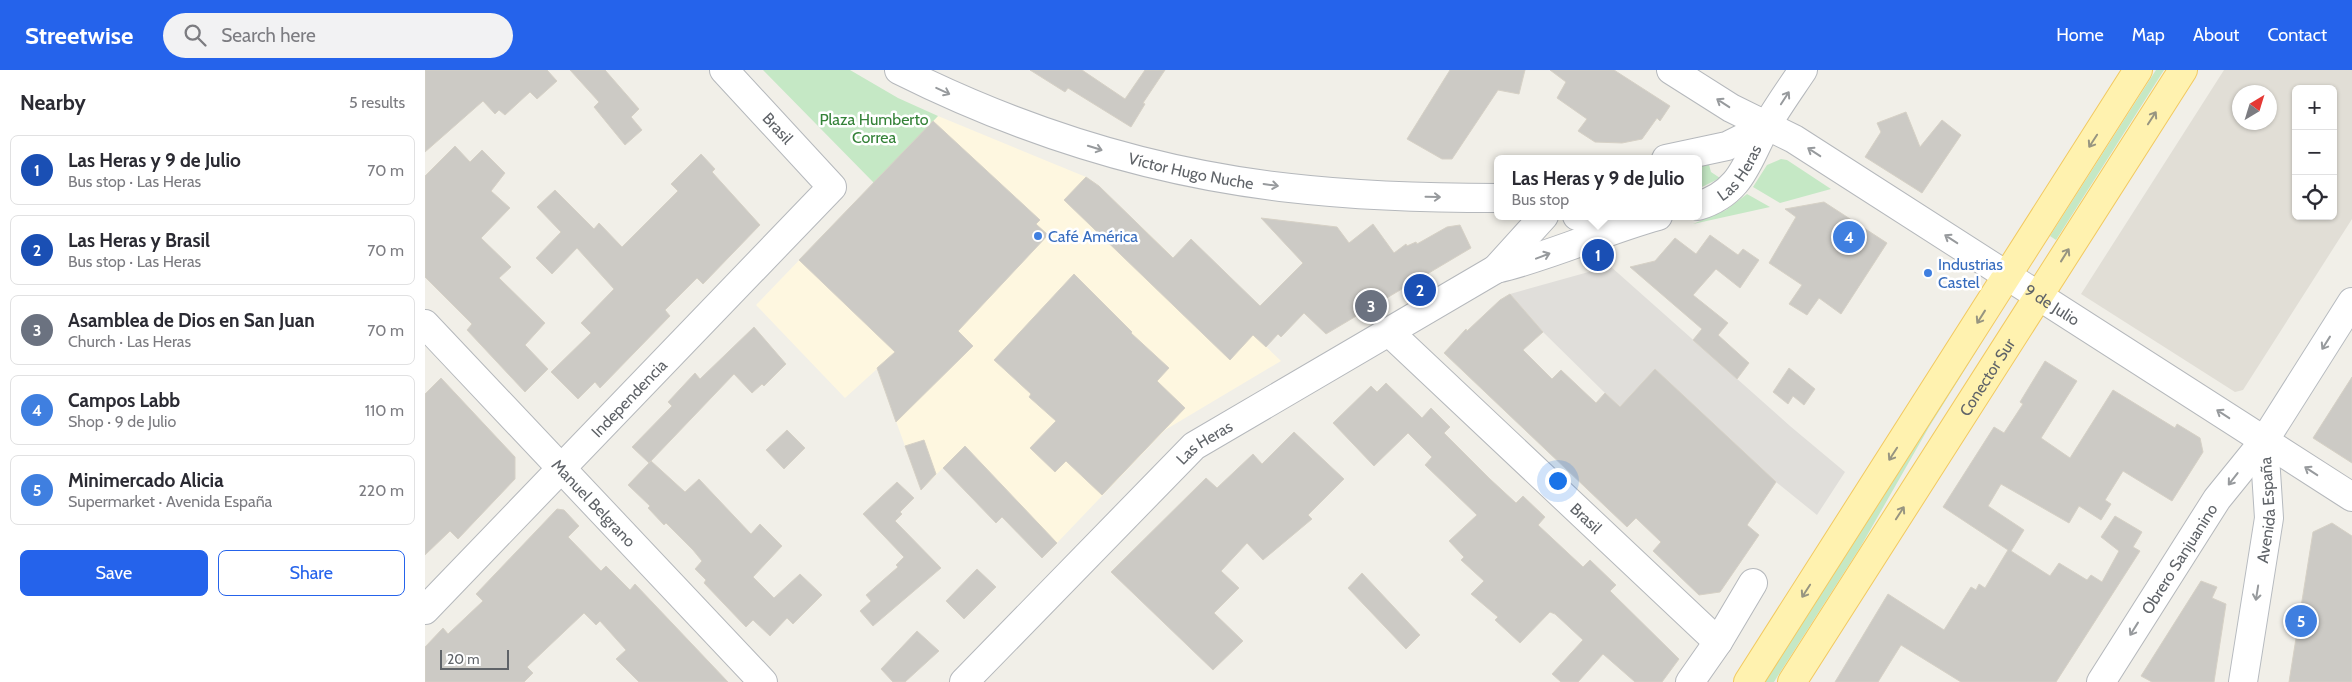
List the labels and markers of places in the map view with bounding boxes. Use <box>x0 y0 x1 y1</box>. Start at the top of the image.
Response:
pin: 4 <box>1833 218 1865 256</box>
place label: Café América <box>1048 227 1138 246</box>
marker: Café América <box>1032 230 1044 242</box>
pin: 1 <box>1582 236 1614 274</box>
place label: Industrias Castel <box>1938 255 2003 292</box>
marker: Industrias Castel <box>1922 267 1934 279</box>
pin: 2 <box>1404 271 1436 309</box>
pin: 3 <box>1355 287 1387 325</box>
pin: 5 <box>2285 602 2317 640</box>

